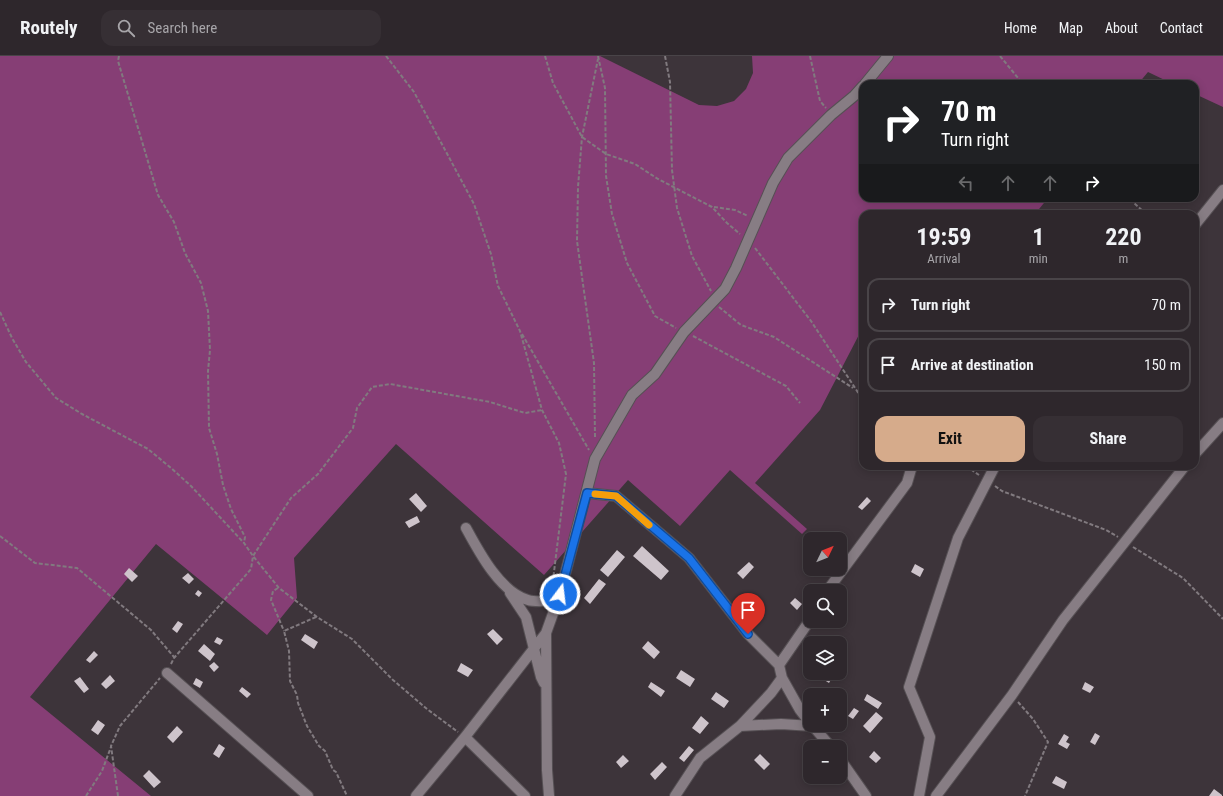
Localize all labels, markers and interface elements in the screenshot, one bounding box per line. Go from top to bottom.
search box [101,10,381,46]
text: Routely [20,16,77,39]
icon: search [115,17,137,39]
text: Search here [147,19,217,37]
text: Home [1004,20,1037,36]
text: Map [1059,20,1083,36]
text: About [1105,20,1138,36]
text: Contact [1160,20,1203,36]
text: 70 m [941,95,997,128]
icon: right [875,96,927,148]
text: Turn right [941,129,1009,150]
icon: left [955,172,977,194]
icon: ahead [997,172,1019,194]
icon: ahead [1039,172,1061,194]
icon: right [1081,172,1103,194]
text: 19:59 [916,223,971,251]
text: 1 [1032,223,1044,251]
text: 220 [1105,223,1142,251]
text: Arrival [927,251,960,266]
text: min [1029,251,1048,266]
text: m [1119,251,1128,266]
icon: right [877,294,899,316]
text: Turn right [911,296,970,314]
text: 70 m [1151,296,1181,314]
icon: arrive [877,354,899,376]
text: Arrive at destination [911,356,1034,374]
text: 150 m [1144,356,1181,374]
button: Exit [875,416,1025,462]
button: Share [1033,416,1183,462]
north arrow [803,532,847,576]
map controls [803,532,847,784]
position arrow [539,573,581,615]
button: search [803,584,847,628]
pin [731,593,765,634]
icon: arrive [737,599,759,621]
button: layers [803,636,847,680]
button: + [803,688,847,732]
button: − [803,740,847,784]

